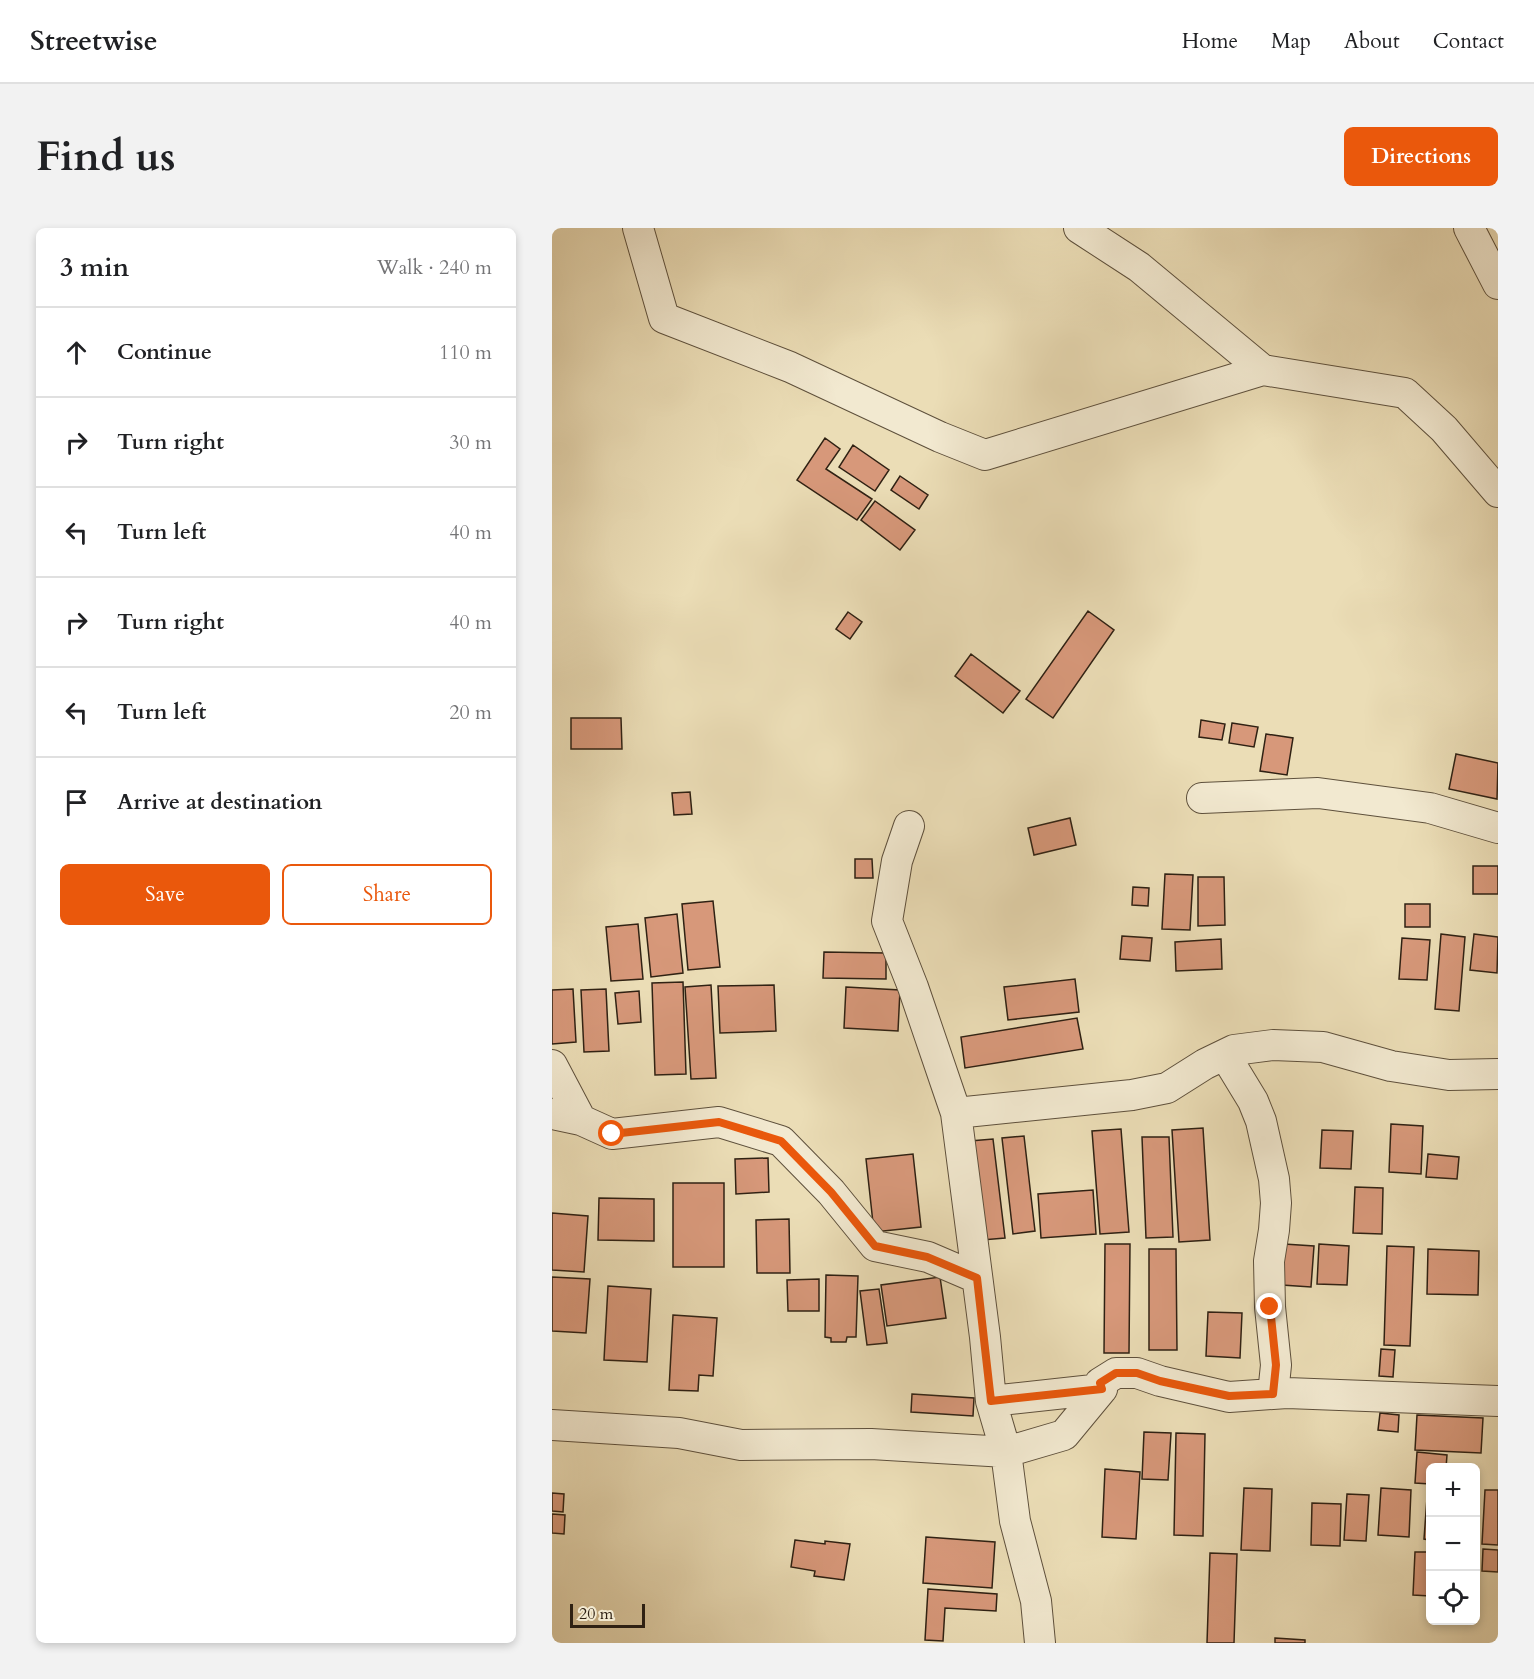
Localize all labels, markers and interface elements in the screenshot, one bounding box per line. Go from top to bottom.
text: Streetwise [30,22,158,60]
text: Home [1182,27,1238,56]
text: Map [1271,27,1311,56]
text: About [1344,27,1400,56]
text: Contact [1433,27,1504,56]
button: Directions [1344,127,1498,186]
text: Find us [36,128,176,185]
text: 3 min [60,250,129,285]
text: Walk · 240 m [377,254,492,281]
icon: ahead [60,336,93,369]
text: Continue [117,337,212,367]
text: 110 m [439,339,492,366]
icon: right [60,426,93,459]
text: Turn right [117,427,224,457]
text: 30 m [449,429,492,456]
icon: left [60,516,93,549]
text: Turn left [117,517,206,547]
text: 40 m [449,519,492,546]
icon: right [60,606,93,639]
text: Turn right [117,607,224,637]
text: 40 m [449,609,492,636]
icon: left [60,696,93,729]
text: Turn left [117,697,206,727]
text: 20 m [449,699,492,726]
icon: arrive [60,786,93,819]
text: Arrive at destination [117,787,322,817]
button: Save [60,864,270,925]
button: Share [282,864,492,925]
route start [598,1120,624,1146]
route end [1256,1293,1282,1319]
map controls [1426,1463,1480,1625]
button: + [1426,1463,1480,1517]
button: − [1426,1517,1480,1571]
button: locate [1426,1571,1480,1625]
scale bar [570,1601,645,1628]
text: 20 m [579,1603,613,1625]

